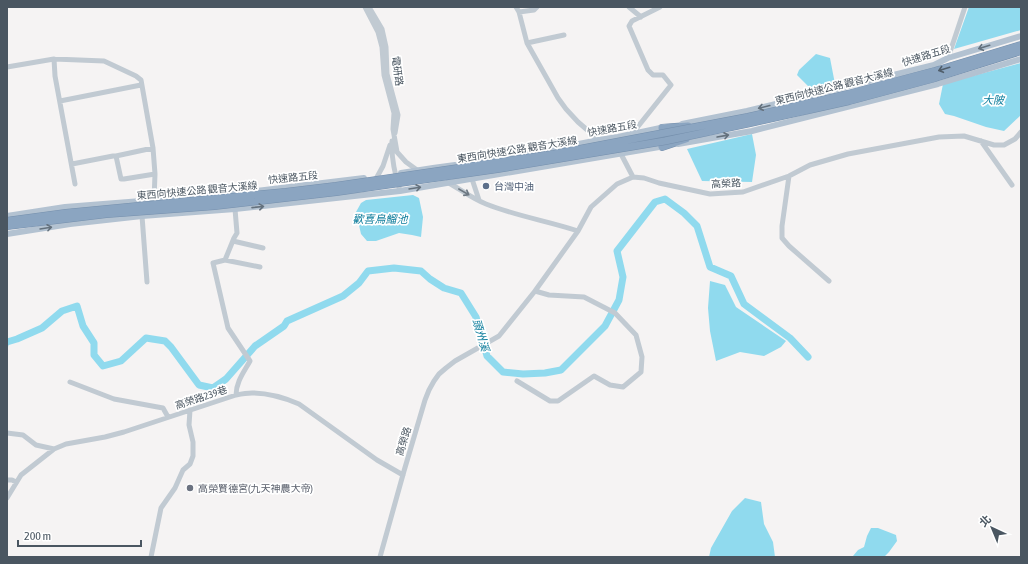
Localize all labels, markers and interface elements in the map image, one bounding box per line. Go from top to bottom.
street label: 快速路五段 [901,43,952,68]
one-way arrow [977,44,990,51]
street label: 電研路 [390,55,405,87]
street label: 東西向快速公路 觀音大溪線 [774,66,894,107]
one-way arrow [937,66,950,73]
water label: 大陂 [982,94,1006,106]
one-way arrow [758,104,771,111]
street label: 快速路五段 [587,119,638,138]
one-way arrow [716,132,729,140]
street label: 東西向快速公路 觀音大溪線 [456,135,578,164]
street label: 快速路五段 [268,169,318,186]
street label: 高榮路 [711,177,741,190]
street label: 東西向快速公路 觀音大溪線 [136,180,258,201]
marker: 台灣中油 [481,181,491,191]
place label: 台灣中油 [494,181,534,192]
one-way arrow [408,184,421,192]
one-way arrow [458,188,470,196]
one-way arrow [251,203,264,211]
water label: 歡喜烏鰡池 [353,213,408,225]
one-way arrow [39,224,52,232]
water label: 頭州溪 [471,317,492,354]
street label: 高榮路239巷 [174,384,229,411]
street label: 高榮路 [394,425,413,457]
marker: 高榮賢德宮(九天神農大帝) [185,483,195,493]
place label: 高榮賢德宮(九天神農大帝) [198,483,313,494]
north arrow [972,508,1012,548]
text: 北 [977,513,993,529]
scale bar [18,522,141,548]
text: 200 m [24,529,51,543]

